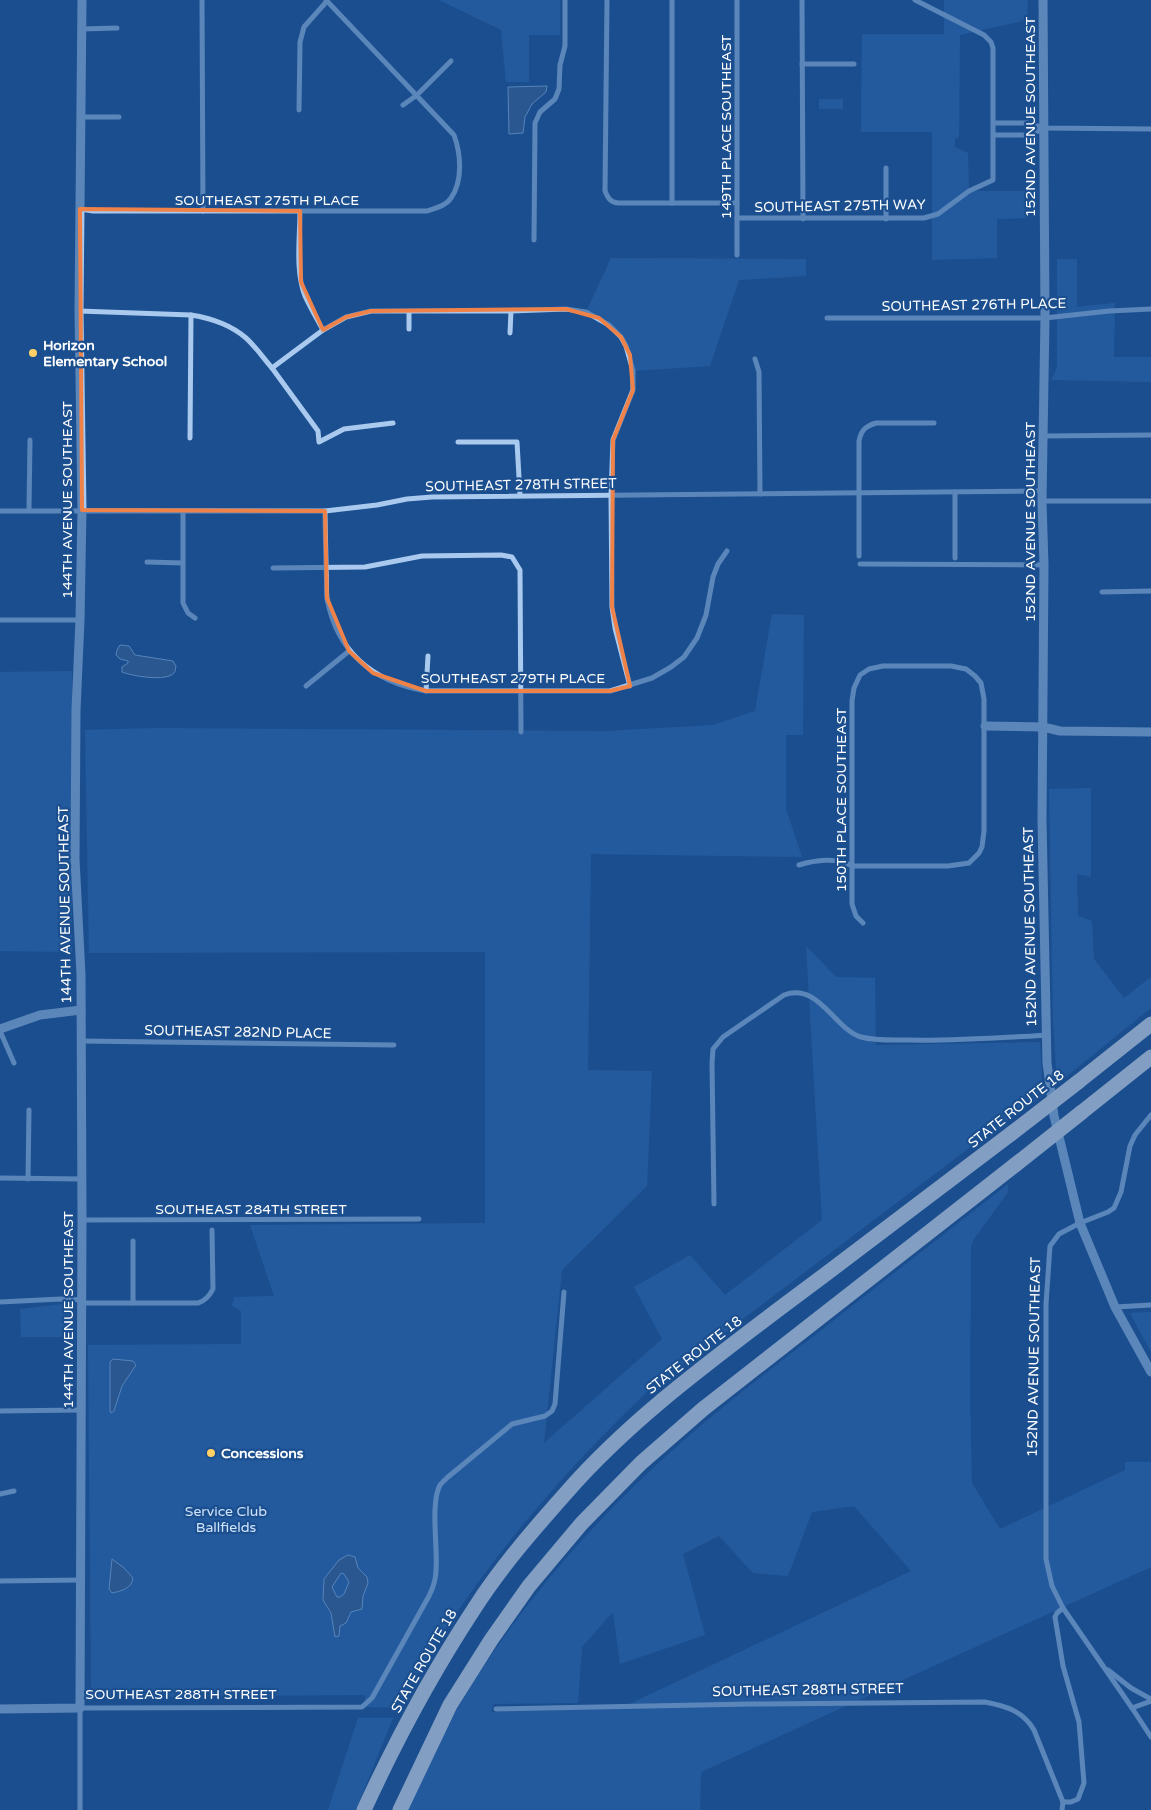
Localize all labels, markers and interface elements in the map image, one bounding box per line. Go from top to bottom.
street label: 152ND AVENUE SOUTHEAST [1022,16,1039,217]
street label: 149TH PLACE SOUTHEAST [718,34,735,219]
street label: SOUTHEAST 275TH PLACE [175,192,359,209]
street label: SOUTHEAST 275TH WAY [754,196,926,216]
street label: SOUTHEAST 276TH PLACE [882,295,1066,315]
place label: Horizon Elementary School [43,337,167,370]
marker: Horizon Elementary School [27,347,39,359]
street label: 144TH AVENUE SOUTHEAST [59,401,76,599]
street label: 152ND AVENUE SOUTHEAST [1022,421,1039,622]
street label: SOUTHEAST 278TH STREET [425,475,617,495]
street label: SOUTHEAST 279TH PLACE [421,670,605,687]
street label: 150TH PLACE SOUTHEAST [833,707,850,892]
street label: 144TH AVENUE SOUTHEAST [55,806,75,1004]
street label: 152ND AVENUE SOUTHEAST [1020,826,1040,1027]
street label: SOUTHEAST 282ND PLACE [144,1022,332,1042]
street label: STATE ROUTE 18 [965,1066,1068,1152]
street label: SOUTHEAST 284TH STREET [155,1201,347,1218]
street label: 144TH AVENUE SOUTHEAST [60,1211,77,1409]
street label: 152ND AVENUE SOUTHEAST [1024,1256,1044,1457]
street label: STATE ROUTE 18 [643,1312,746,1398]
place label: Concessions [221,1445,304,1462]
marker: Concessions [205,1447,217,1459]
park label: Service Club Ballfields [185,1503,267,1536]
street label: STATE ROUTE 18 [387,1606,461,1716]
street label: SOUTHEAST 288TH STREET [712,1680,904,1700]
street label: SOUTHEAST 288TH STREET [85,1686,277,1703]

